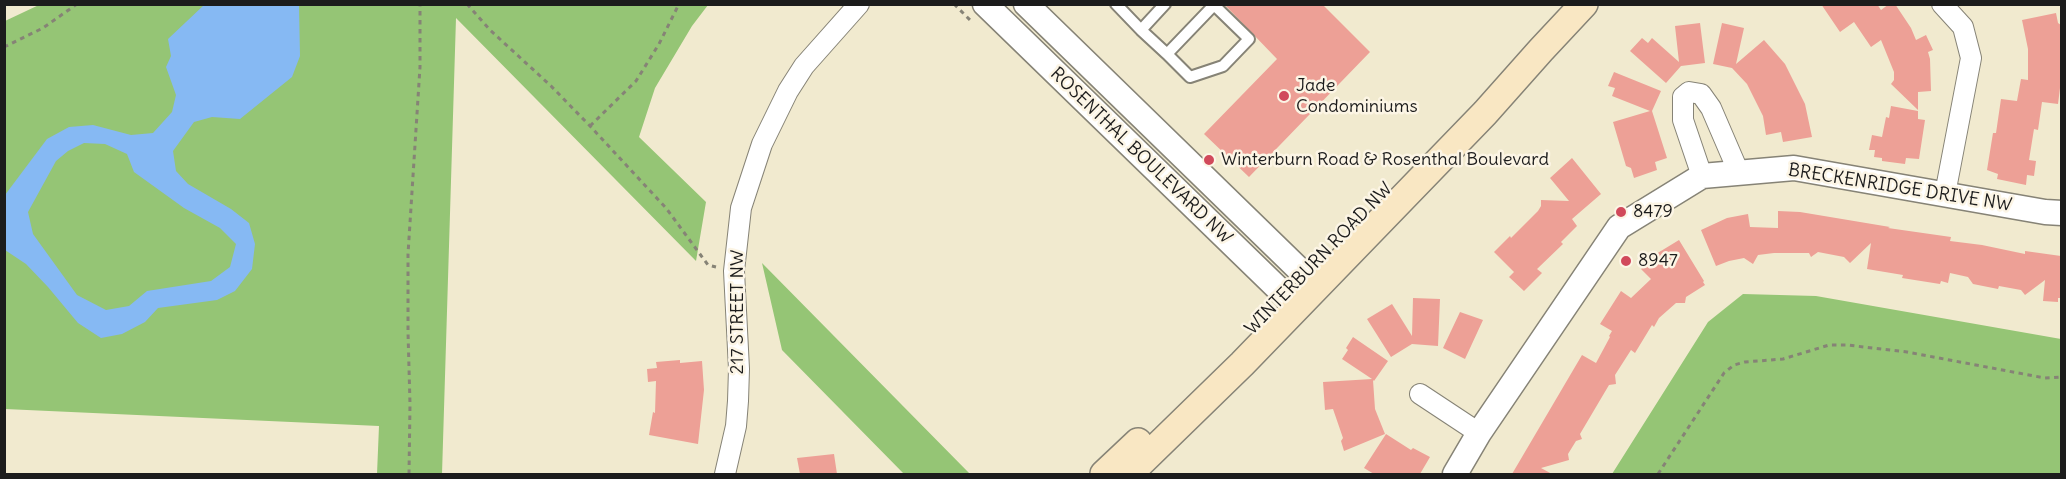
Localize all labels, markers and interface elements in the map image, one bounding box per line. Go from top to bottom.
street label: ROSENTHAL BOULEVARD NW [1046,63,1236,249]
place label: Jade Condominiums [1296,75,1418,118]
marker: Jade Condominiums [1277,89,1291,103]
place label: Winterburn Road & Rosenthal Boulevard [1221,149,1549,171]
marker: Winterburn Road & Rosenthal Boulevard [1202,153,1216,167]
street label: BRECKENRIDGE DRIVE NW [1787,160,2013,216]
street label: WINTERBURN ROAD NW [1241,178,1397,340]
place label: 8479 [1633,201,1673,223]
marker: 8479 [1614,205,1628,219]
street label: 217 STREET NW [727,250,749,374]
place label: 8947 [1638,250,1678,272]
marker: 8947 [1619,254,1633,268]

